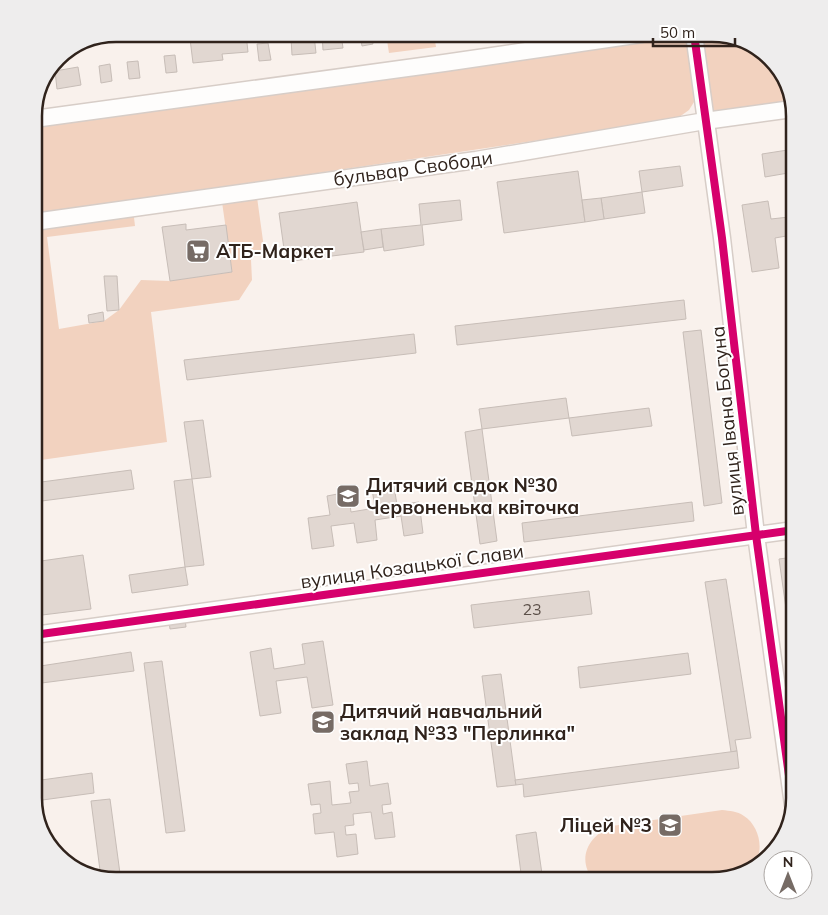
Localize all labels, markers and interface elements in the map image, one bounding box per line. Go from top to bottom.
scale bar [653,15,736,47]
text: 50 m [660,23,695,42]
street label: бульвар Свободи [332,145,494,191]
supermarket icon: АТБ-Маркет [185,238,211,264]
place label: АТБ-Маркет [216,239,334,263]
street label: вулиця Івана Богуна [705,325,749,517]
place label: Дитячий свдок №30 Червоненька квіточка [366,473,579,519]
school or university icon: Дитячий свдок №30 Червоненька квіточка [335,483,361,509]
street label: вулиця Козацької Слави [299,538,525,594]
house number: 23 [522,599,542,619]
place label: Дитячий навчальний заклад №33 "Перлинка" [340,699,575,745]
school or university icon: Дитячий навчальний заклад №33 "Перлинка" [310,709,336,735]
school or university icon: Ліцей №3 [657,812,683,838]
place label: Ліцей №3 [560,813,652,837]
north arrow [763,850,813,900]
text: N [783,853,793,871]

